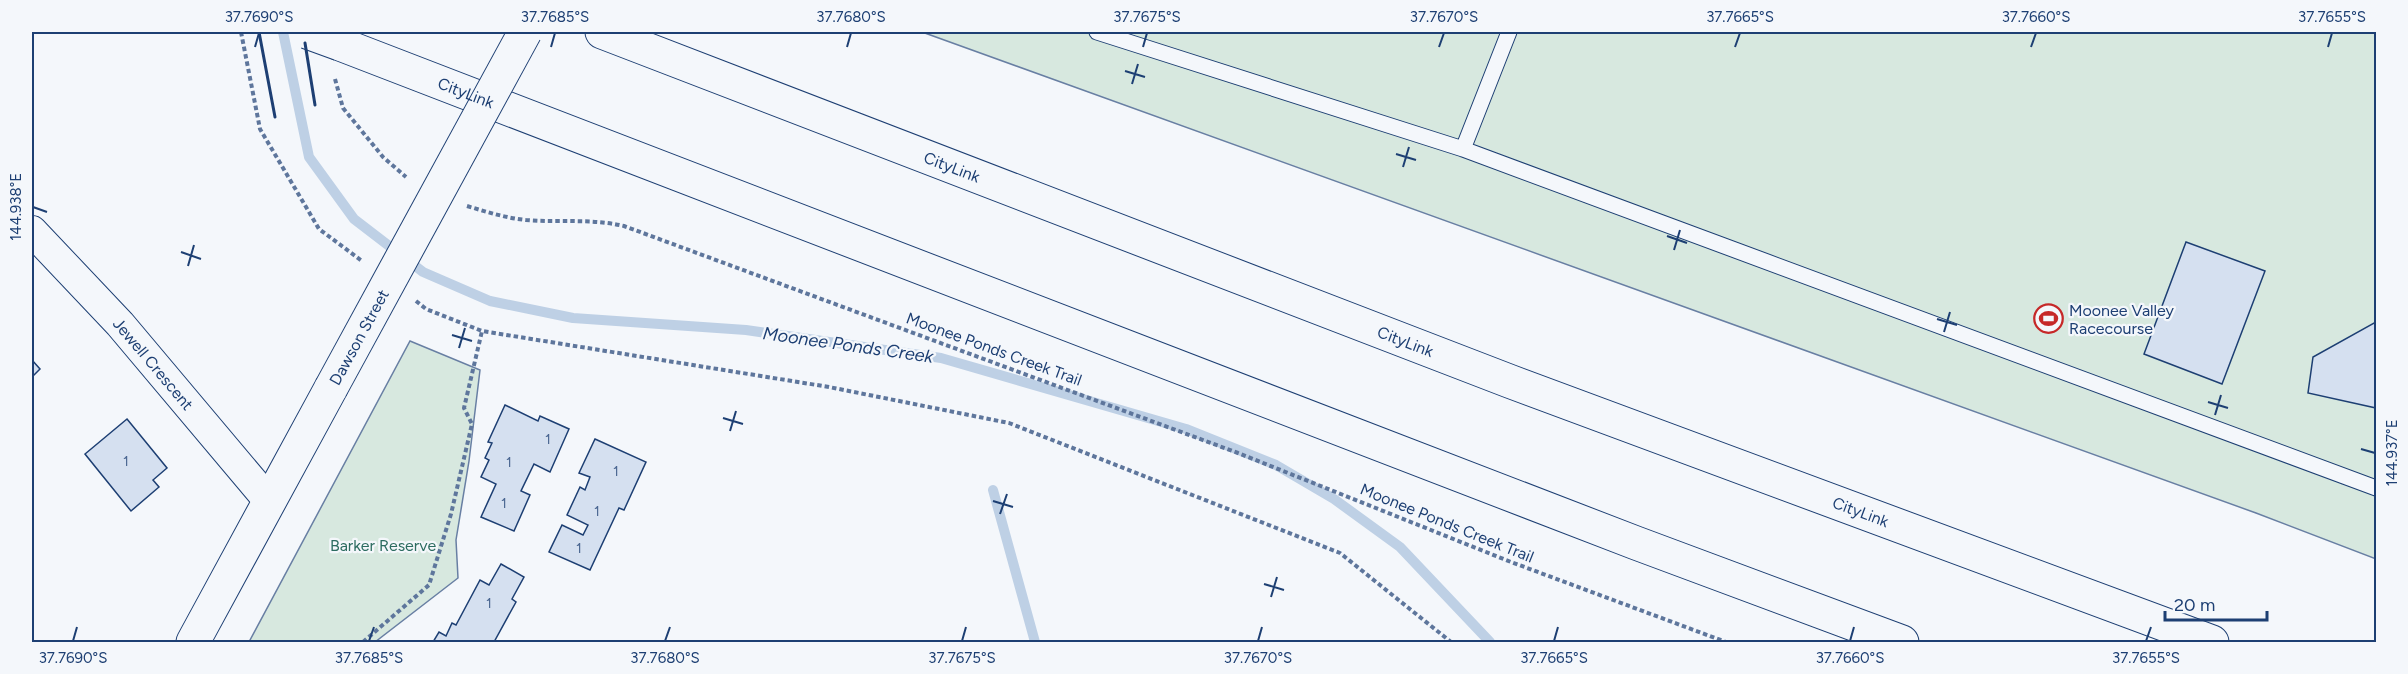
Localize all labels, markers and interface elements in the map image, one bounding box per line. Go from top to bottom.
text: 37.7690°S [225,8,293,26]
text: 37.7685°S [521,8,589,26]
text: 37.7680°S [816,8,886,26]
text: 37.7675°S [1113,8,1181,26]
text: 37.7670°S [1410,8,1478,26]
text: 37.7665°S [1706,8,1774,26]
text: 37.7660°S [2002,8,2070,26]
text: 37.7655°S [2298,8,2366,26]
street label: CityLink [435,73,497,112]
street label: CityLink [921,147,983,186]
text: 144.938°E [7,173,25,241]
street label: Dawson Street [325,286,392,388]
place label: Moonee Valley Racecourse [2069,301,2175,338]
sports icon: Moonee Valley Racecourse [2032,303,2064,335]
street label: Moonee Ponds Creek Trail [904,308,1084,390]
street label: Jewell Crescent [109,314,198,414]
water label: Moonee Ponds Creek [761,322,936,368]
street label: CityLink [1375,322,1436,361]
text: 144.937°E [2383,419,2401,487]
house number: 1 [545,431,551,448]
house number: 1 [123,453,129,470]
house number: 1 [506,454,512,471]
house number: 1 [613,463,619,480]
street label: Moonee Ponds Creek Trail [1357,479,1537,567]
street label: CityLink [1830,492,1892,531]
house number: 1 [501,495,507,512]
house number: 1 [594,503,600,520]
park label: Barker Reserve [330,536,436,555]
house number: 1 [576,540,582,557]
scale bar [2165,584,2267,622]
text: 20 m [2174,594,2215,616]
house number: 1 [486,595,492,612]
text: 37.7690°S [39,649,107,667]
text: 37.7685°S [335,649,403,667]
text: 37.7680°S [630,649,700,667]
text: 37.7675°S [928,649,996,667]
text: 37.7670°S [1224,649,1292,667]
text: 37.7665°S [1520,649,1588,667]
text: 37.7660°S [1816,649,1884,667]
text: 37.7655°S [2112,649,2180,667]

